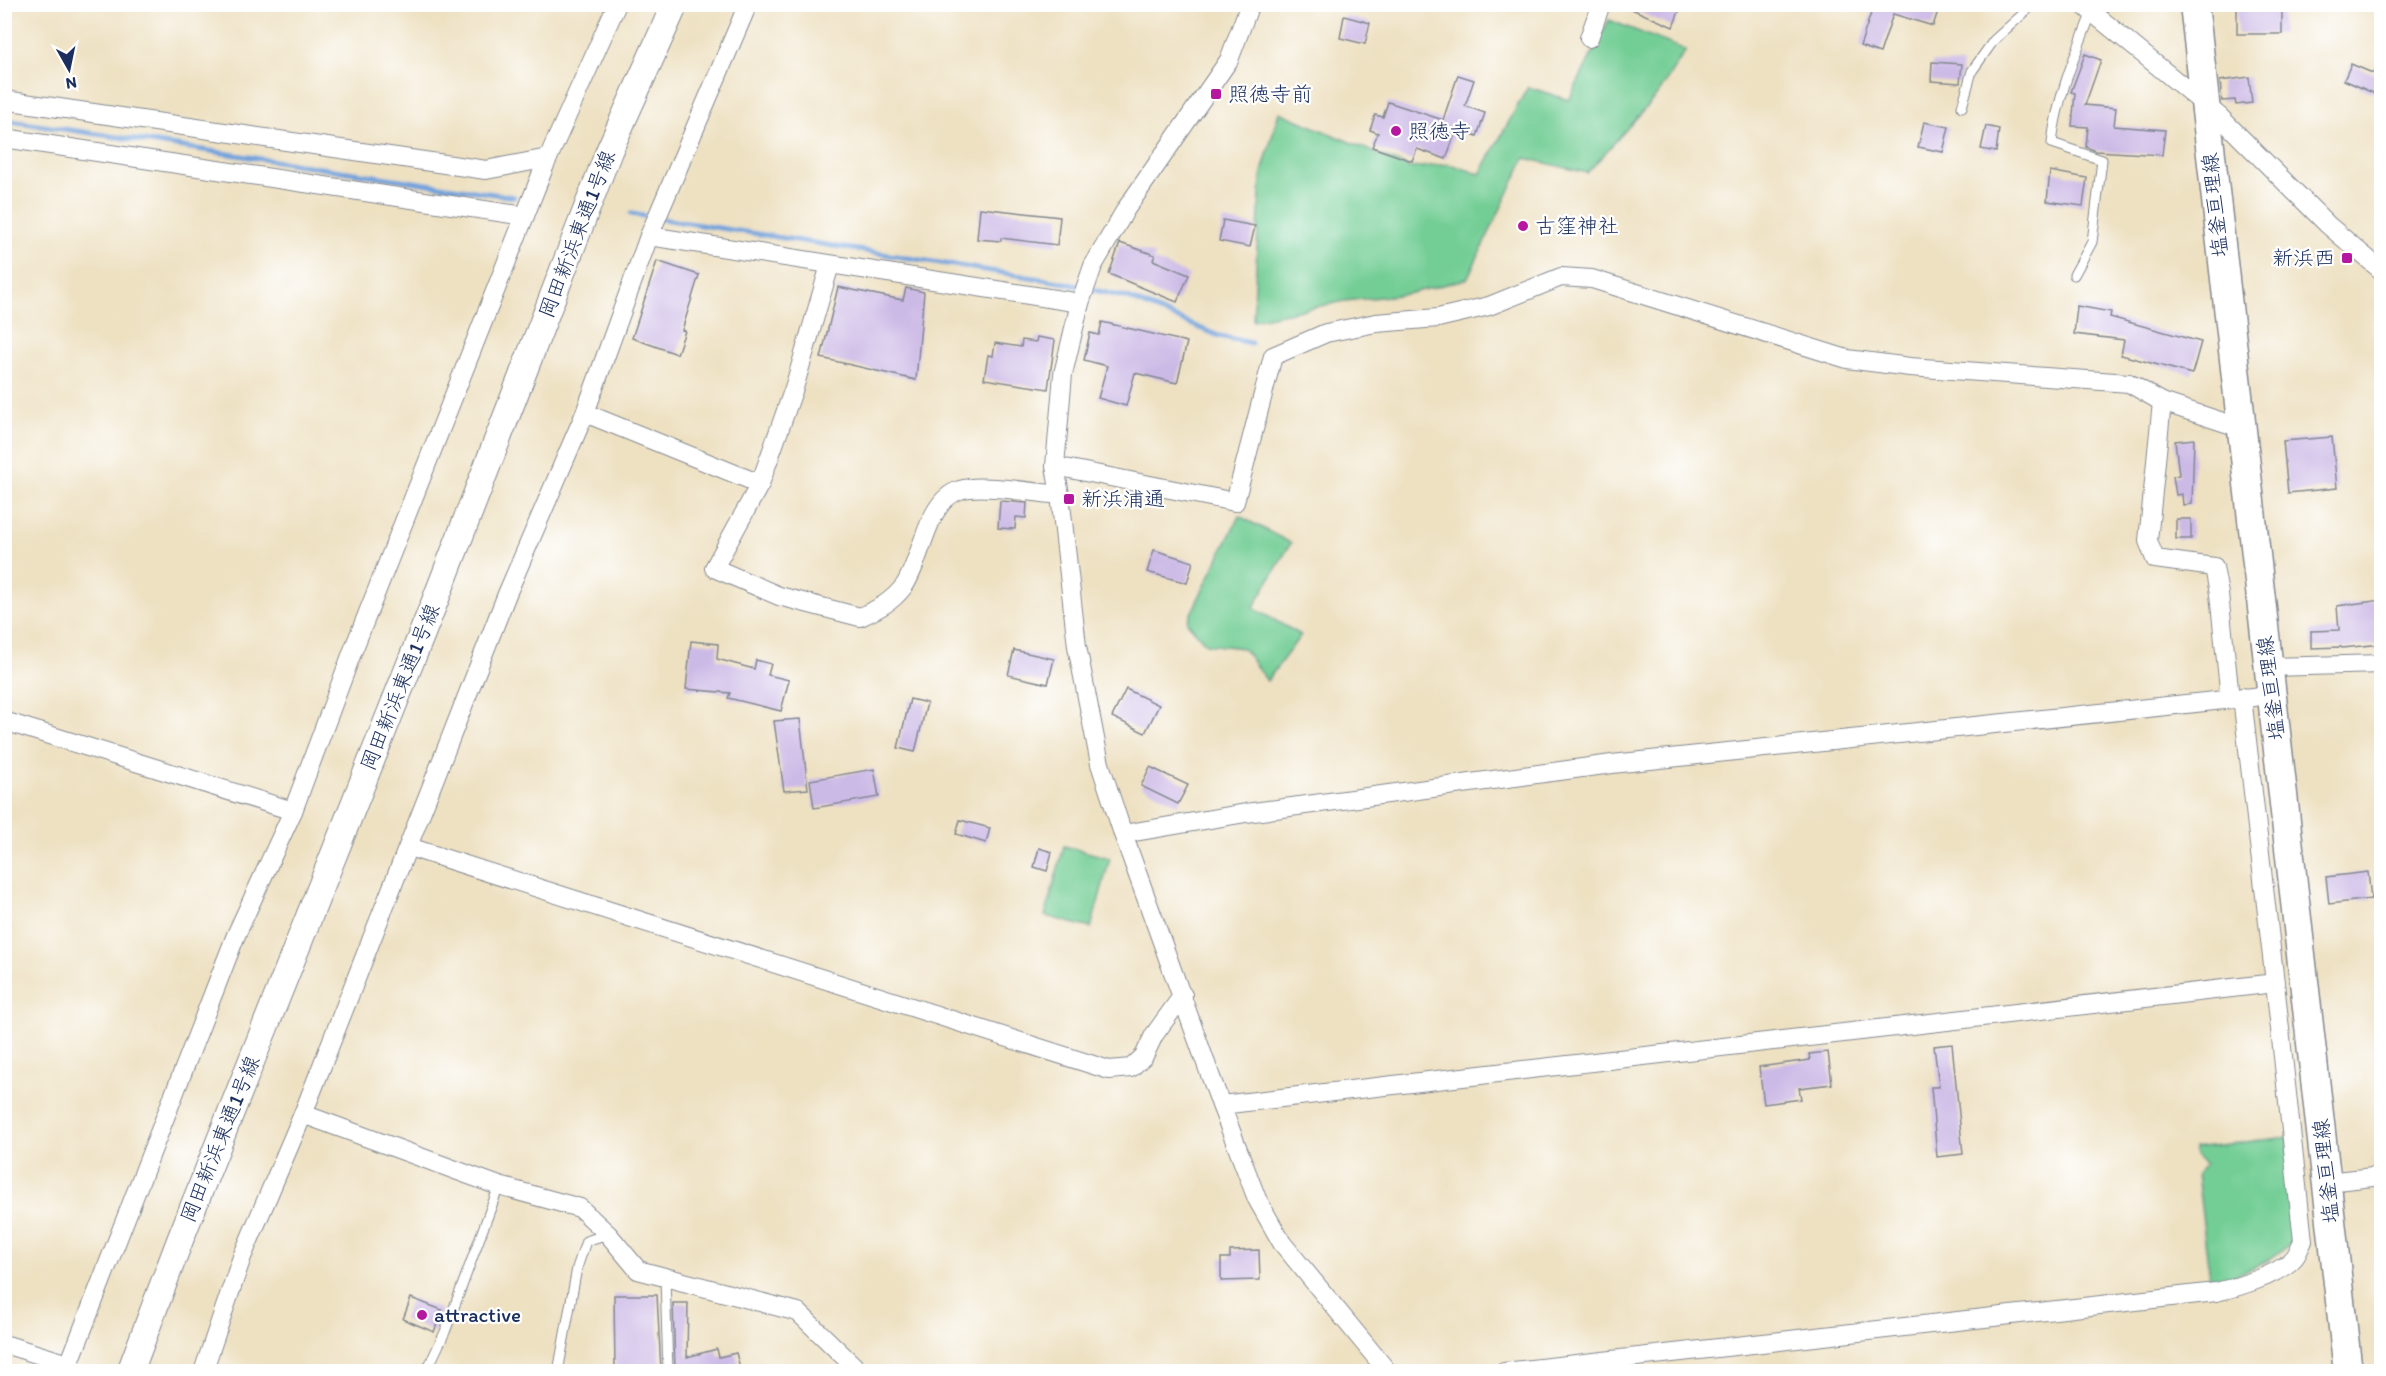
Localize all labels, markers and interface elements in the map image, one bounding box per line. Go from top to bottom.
north arrow [39,39,99,99]
text: N [64,73,78,94]
place label: 照徳寺前 [1228,81,1312,106]
marker: 照徳寺前 [1209,87,1223,101]
place label: 照徳寺 [1408,118,1471,143]
marker: 照徳寺 [1389,124,1403,138]
street label: 岡田新浜東通1号線 [533,146,620,321]
street label: 塩釜亘理線 [2197,152,2232,259]
place label: 古窪神社 [1535,213,1619,238]
marker: 古窪神社 [1516,219,1530,233]
place label: 新浜西 [2272,245,2335,270]
marker: 新浜西 [2340,251,2354,265]
place label: 新浜浦通 [1081,486,1165,511]
marker: 新浜浦通 [1062,492,1076,506]
street label: 岡田新浜東通1号線 [355,600,444,774]
street label: 塩釜亘理線 [2252,634,2289,742]
street label: 岡田新浜東通1号線 [175,1052,264,1226]
street label: 塩釜亘理線 [2308,1118,2343,1225]
place label: attractive [434,1302,521,1327]
marker: attractive [415,1308,429,1322]

